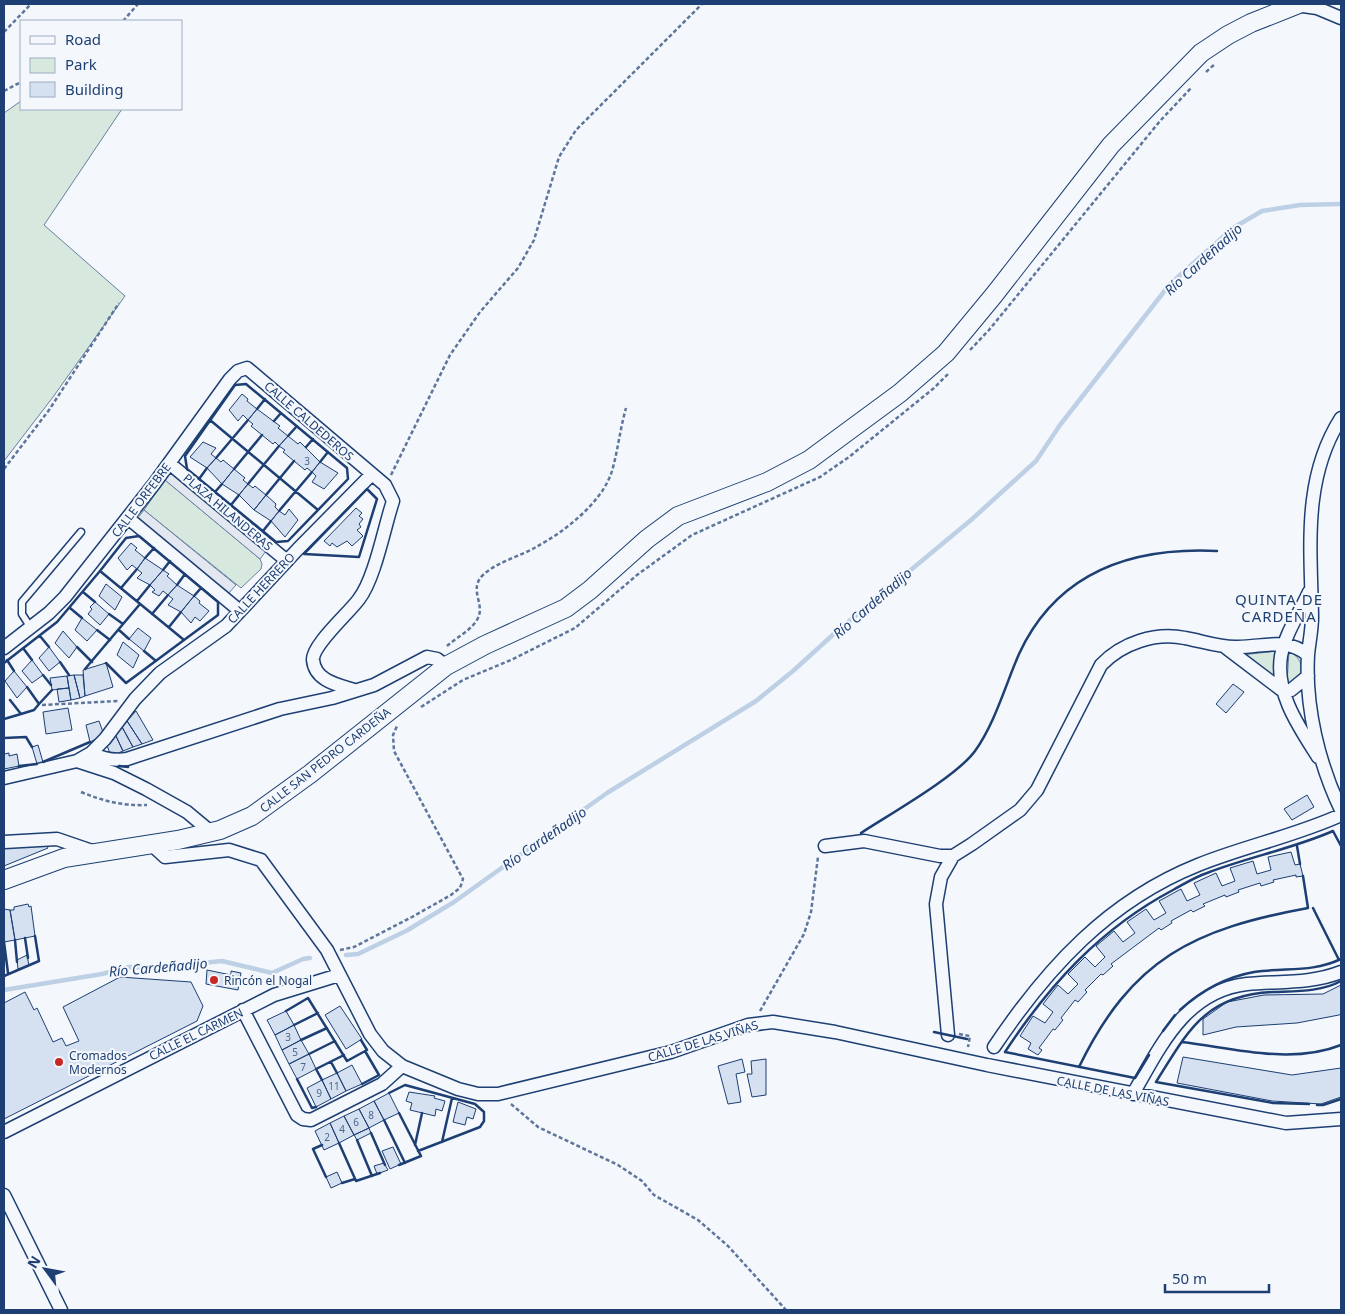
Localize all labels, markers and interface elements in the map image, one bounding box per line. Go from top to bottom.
legend [20,20,182,110]
text: Road [65,29,101,49]
text: Park [65,54,97,74]
text: Building [65,79,123,99]
water label: Río Cardeñadijo [1160,219,1246,299]
street label: CALLE CALDEDEROS [261,377,358,465]
house number: 3 [304,454,310,468]
street label: CALLE ORFEBRE [107,459,175,541]
street label: PLAZA HILANDERAS [180,469,277,555]
street label: CALLE HERRERO [224,549,298,627]
water label: Río Cardeñadijo [828,563,916,643]
district label: QUINTA DE CARDEÑA [1235,589,1323,626]
street label: CALLE SAN PEDRO CARDEÑA [256,703,394,816]
water label: Río Cardeñadijo [498,802,590,874]
water label: Río Cardeñadijo [108,953,208,981]
place label: Rincón el Nogal [224,972,312,989]
marker: Rincón el Nogal [208,974,220,986]
street label: CALLE EL CARMEN [146,1004,246,1064]
street label: CALLE DE LAS VIÑAS [646,1016,761,1066]
house number: 3 [285,1030,291,1044]
house number: 5 [292,1045,298,1059]
place label: Cromados Modernos [69,1047,127,1078]
marker: Cromados Modernos [53,1056,65,1068]
house number: 7 [300,1060,306,1074]
street label: CALLE DE LAS VIÑAS [1055,1072,1171,1110]
house number: 11 [328,1079,340,1093]
house number: 9 [316,1086,322,1100]
house number: 8 [368,1108,374,1122]
house number: 6 [353,1115,359,1129]
house number: 4 [339,1122,345,1136]
house number: 2 [324,1130,330,1144]
north arrow [20,1244,70,1294]
text: N [22,1252,45,1272]
scale bar [1165,1262,1269,1294]
text: 50 m [1172,1268,1207,1288]

